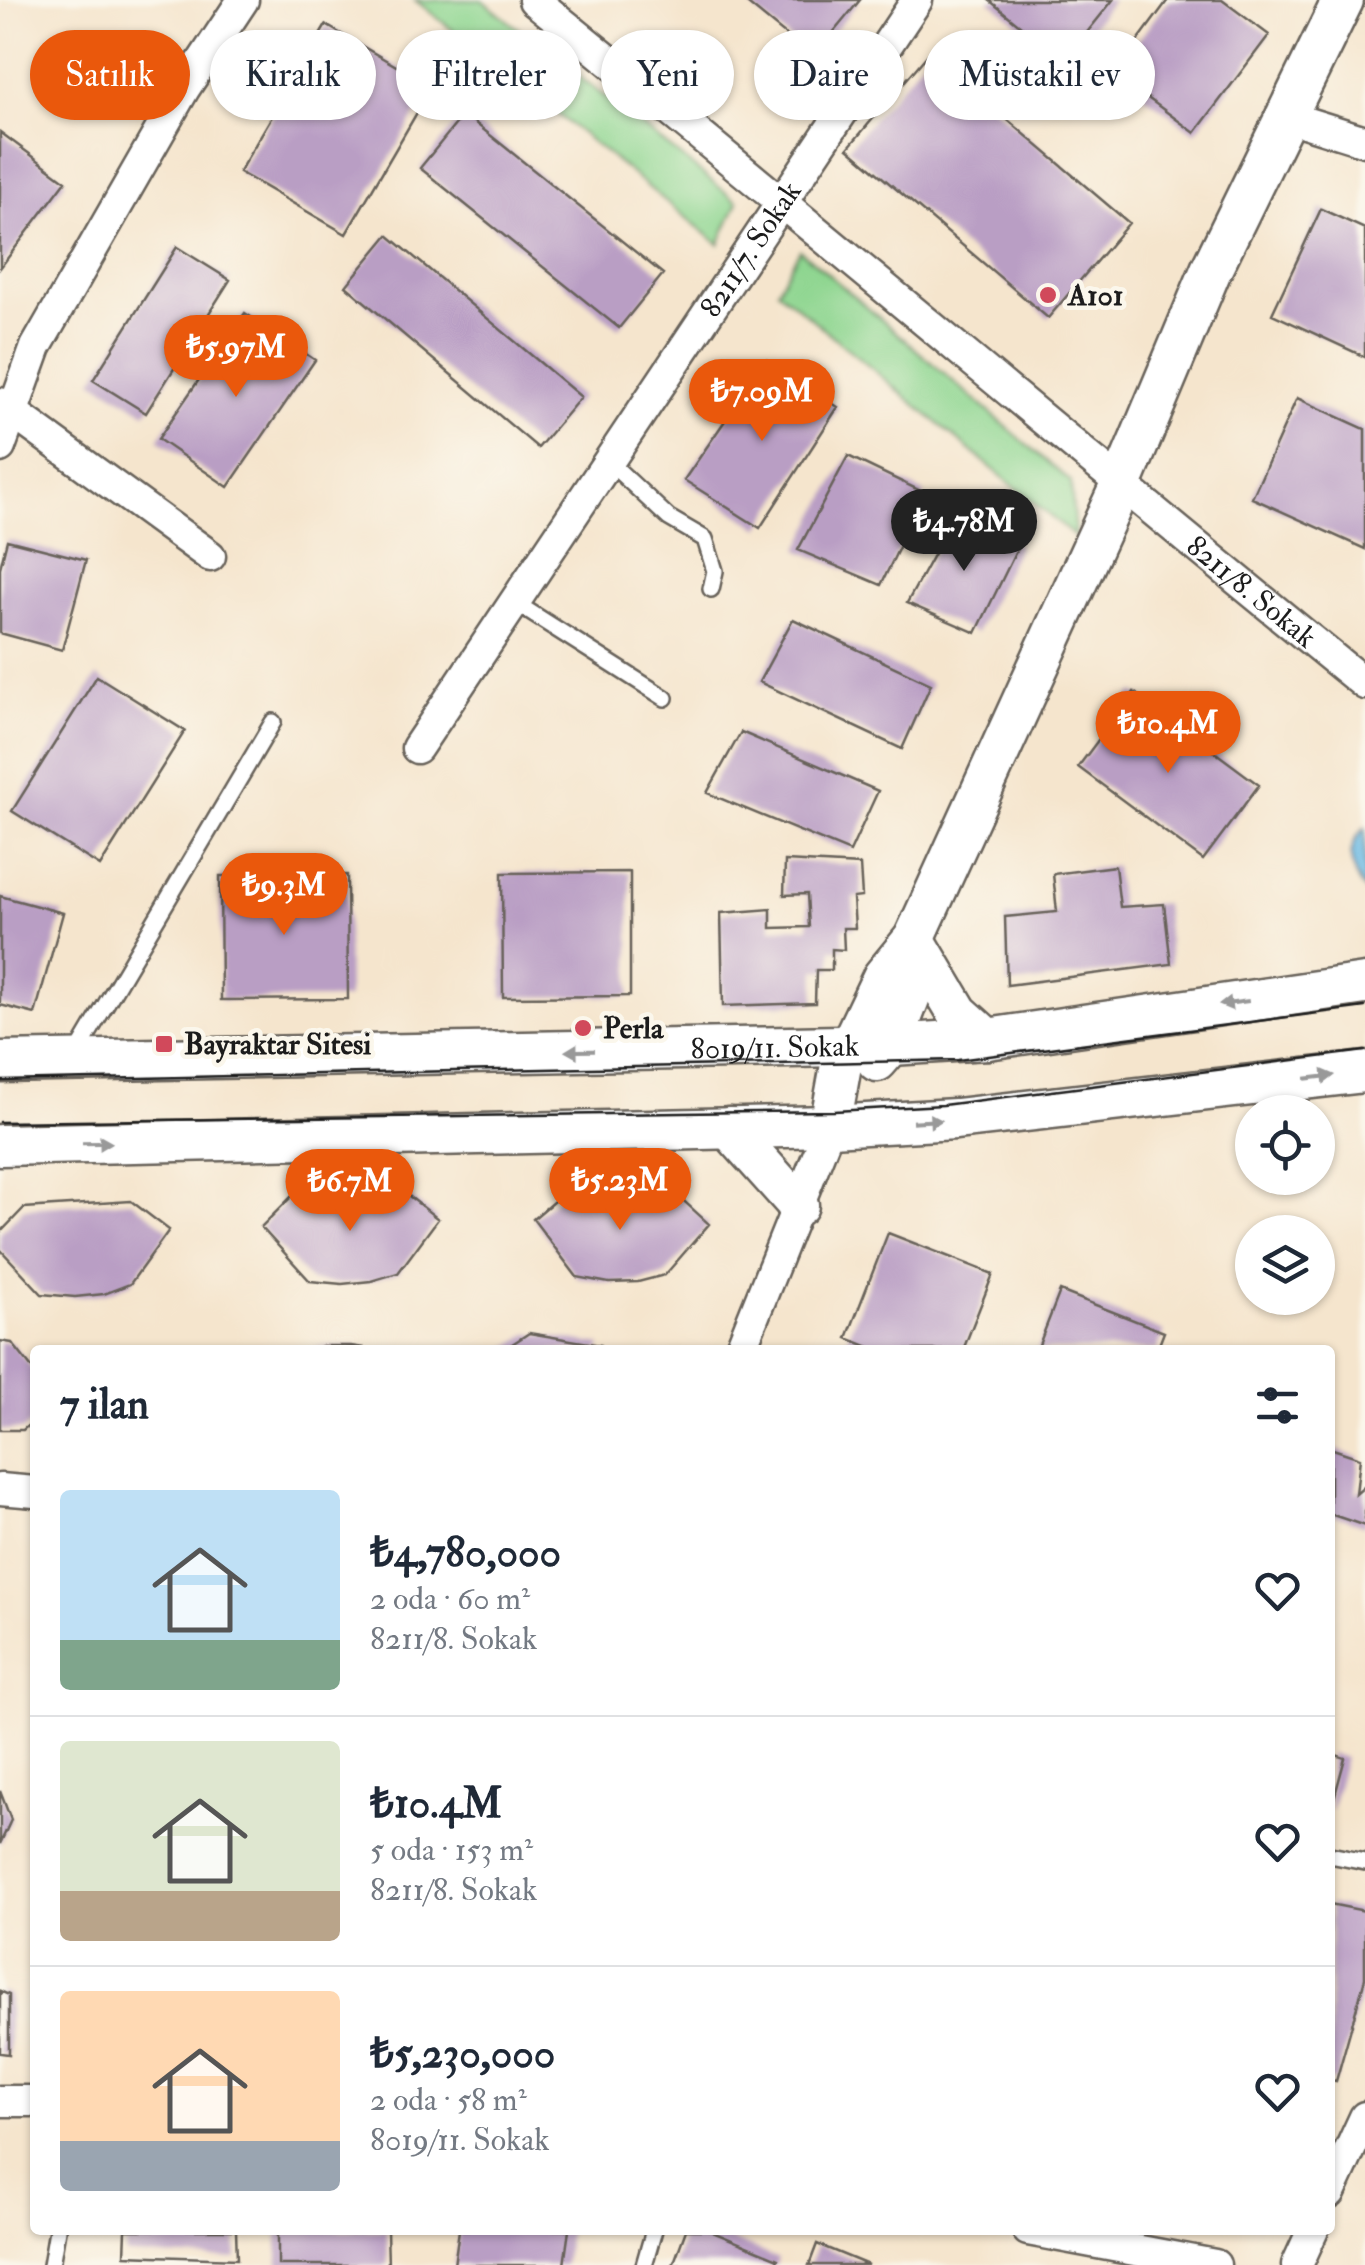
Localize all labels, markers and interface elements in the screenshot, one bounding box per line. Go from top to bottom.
chip: Satılık [30,30,190,120]
chip: Kiralık [210,30,376,120]
chip: Filtreler [396,30,581,120]
chip: Yeni [601,30,734,120]
chip: Daire [754,30,904,120]
chip: Müstakil ev [924,30,1155,120]
street label: 8211/7. Sokak [692,174,809,324]
place label: A101 [1066,277,1124,314]
marker: A101 [1037,284,1059,306]
pin: ₺5.97M [155,315,317,400]
text: ₺5.97M [186,327,286,367]
pin: ₺7.09M [681,359,843,444]
text: ₺7.09M [711,371,813,411]
pin: ₺4.78M [883,489,1045,574]
text: ₺4.78M [913,501,1015,541]
street label: 8211/8. Sokak [1179,527,1324,656]
pin: ₺10.4M [1087,691,1249,776]
text: ₺10.4M [1118,703,1218,743]
pin: ₺9.3M [214,853,354,938]
text: ₺9.3M [242,865,326,905]
one-way arrow [1218,995,1249,1011]
place label: Perla [603,1010,665,1047]
marker: Perla [572,1017,594,1039]
place label: Bayraktar Sitesi [184,1026,371,1063]
street label: 8019/11. Sokak [690,1027,859,1067]
marker: Bayraktar Sitesi [153,1033,175,1055]
one-way arrow [563,1043,595,1059]
one-way arrow [1305,1069,1336,1085]
map controls [1235,1095,1335,1315]
button: locate [1235,1095,1335,1195]
one-way arrow [912,1113,944,1129]
one-way arrow [82,1135,114,1151]
pin: ₺5.23M [539,1148,701,1233]
pin: ₺6.7M [280,1149,420,1234]
text: ₺5.23M [571,1160,669,1200]
text: ₺6.7M [307,1161,393,1201]
button: layers [1235,1215,1335,1315]
icon: filters [1250,1378,1305,1433]
text: 7 ilan [60,1379,149,1431]
text: ₺4,780,000 [370,1527,561,1579]
icon: home [140,1530,260,1650]
icon: heart [1250,1563,1305,1618]
text: 2 oda · 60 m² [370,1579,530,1619]
text: 8211/8. Sokak [370,1619,537,1659]
text: ₺10.4M [370,1778,502,1830]
icon: home [140,1781,260,1901]
icon: heart [1250,1814,1305,1869]
text: 5 oda · 153 m² [370,1830,533,1870]
text: 8211/8. Sokak [370,1870,537,1910]
text: ₺5,230,000 [370,2028,555,2080]
icon: home [140,2031,260,2151]
icon: heart [1250,2064,1305,2119]
text: 2 oda · 58 m² [370,2080,527,2120]
text: 8019/11. Sokak [370,2120,550,2160]

